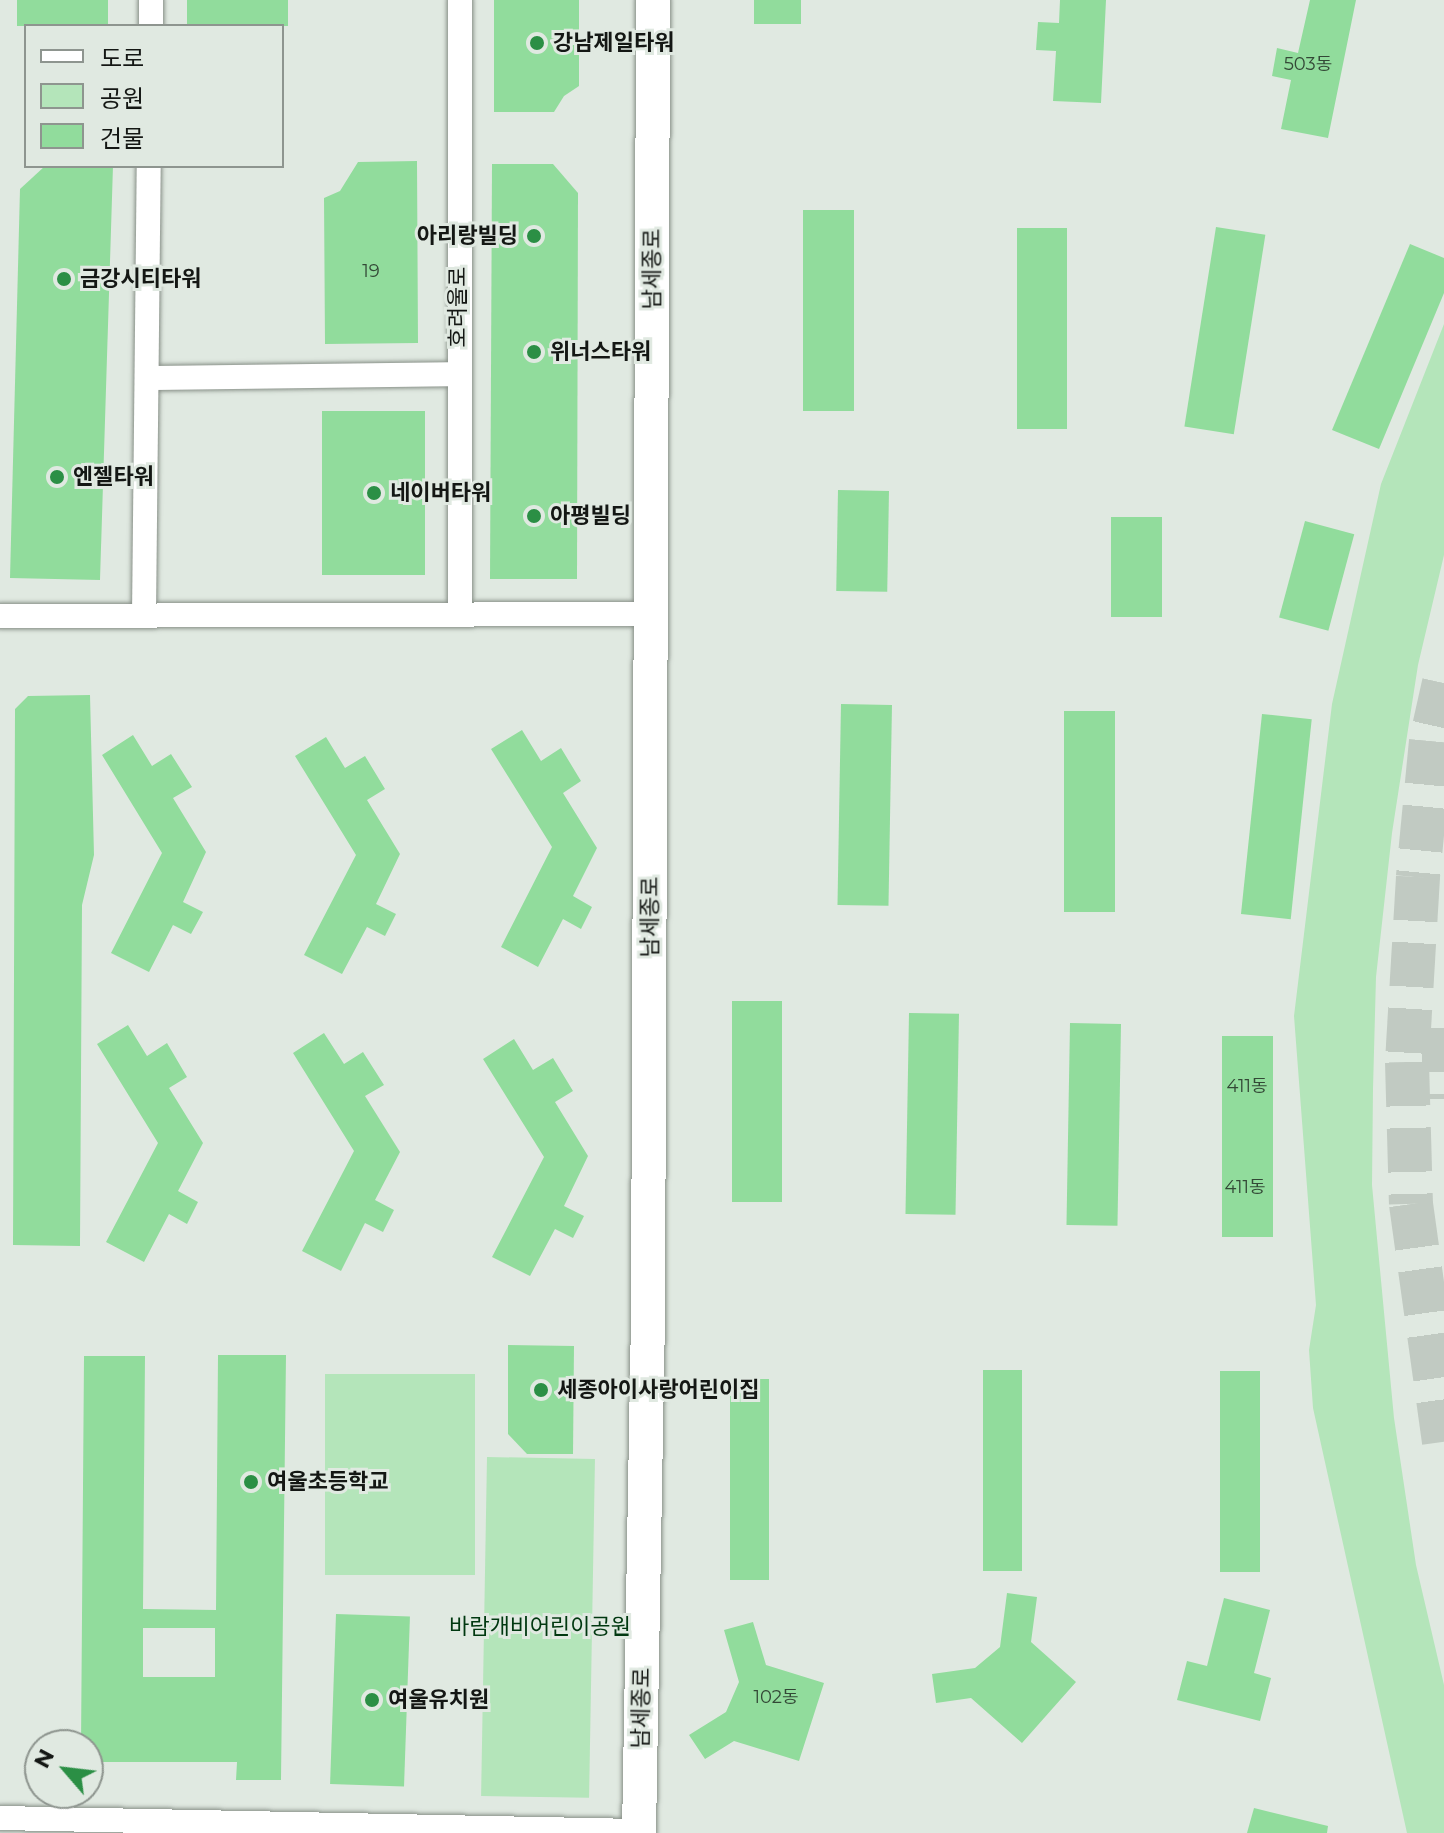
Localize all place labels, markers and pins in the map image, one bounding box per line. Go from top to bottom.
place label: 강남제일타워 [553,30,674,56]
marker: 강남제일타워 [528,34,546,52]
place label: 아리랑빌딩 [417,223,518,249]
marker: 아리랑빌딩 [525,227,543,245]
place label: 금강시티타워 [80,266,201,292]
marker: 금강시티타워 [55,270,73,288]
place label: 위너스타워 [550,339,651,365]
marker: 위너스타워 [525,343,543,361]
place label: 엔젤타워 [73,464,154,490]
marker: 엔젤타워 [48,468,66,486]
place label: 네이버타워 [390,480,491,506]
marker: 네이버타워 [365,484,383,502]
place label: 아평빌딩 [550,503,631,529]
marker: 아평빌딩 [525,507,543,525]
place label: 세종아이사랑어린이집 [557,1377,759,1403]
marker: 세종아이사랑어린이집 [532,1381,550,1399]
place label: 여울초등학교 [267,1469,388,1495]
marker: 여울초등학교 [242,1473,260,1491]
place label: 여울유치원 [388,1687,489,1713]
marker: 여울유치원 [363,1691,381,1709]

